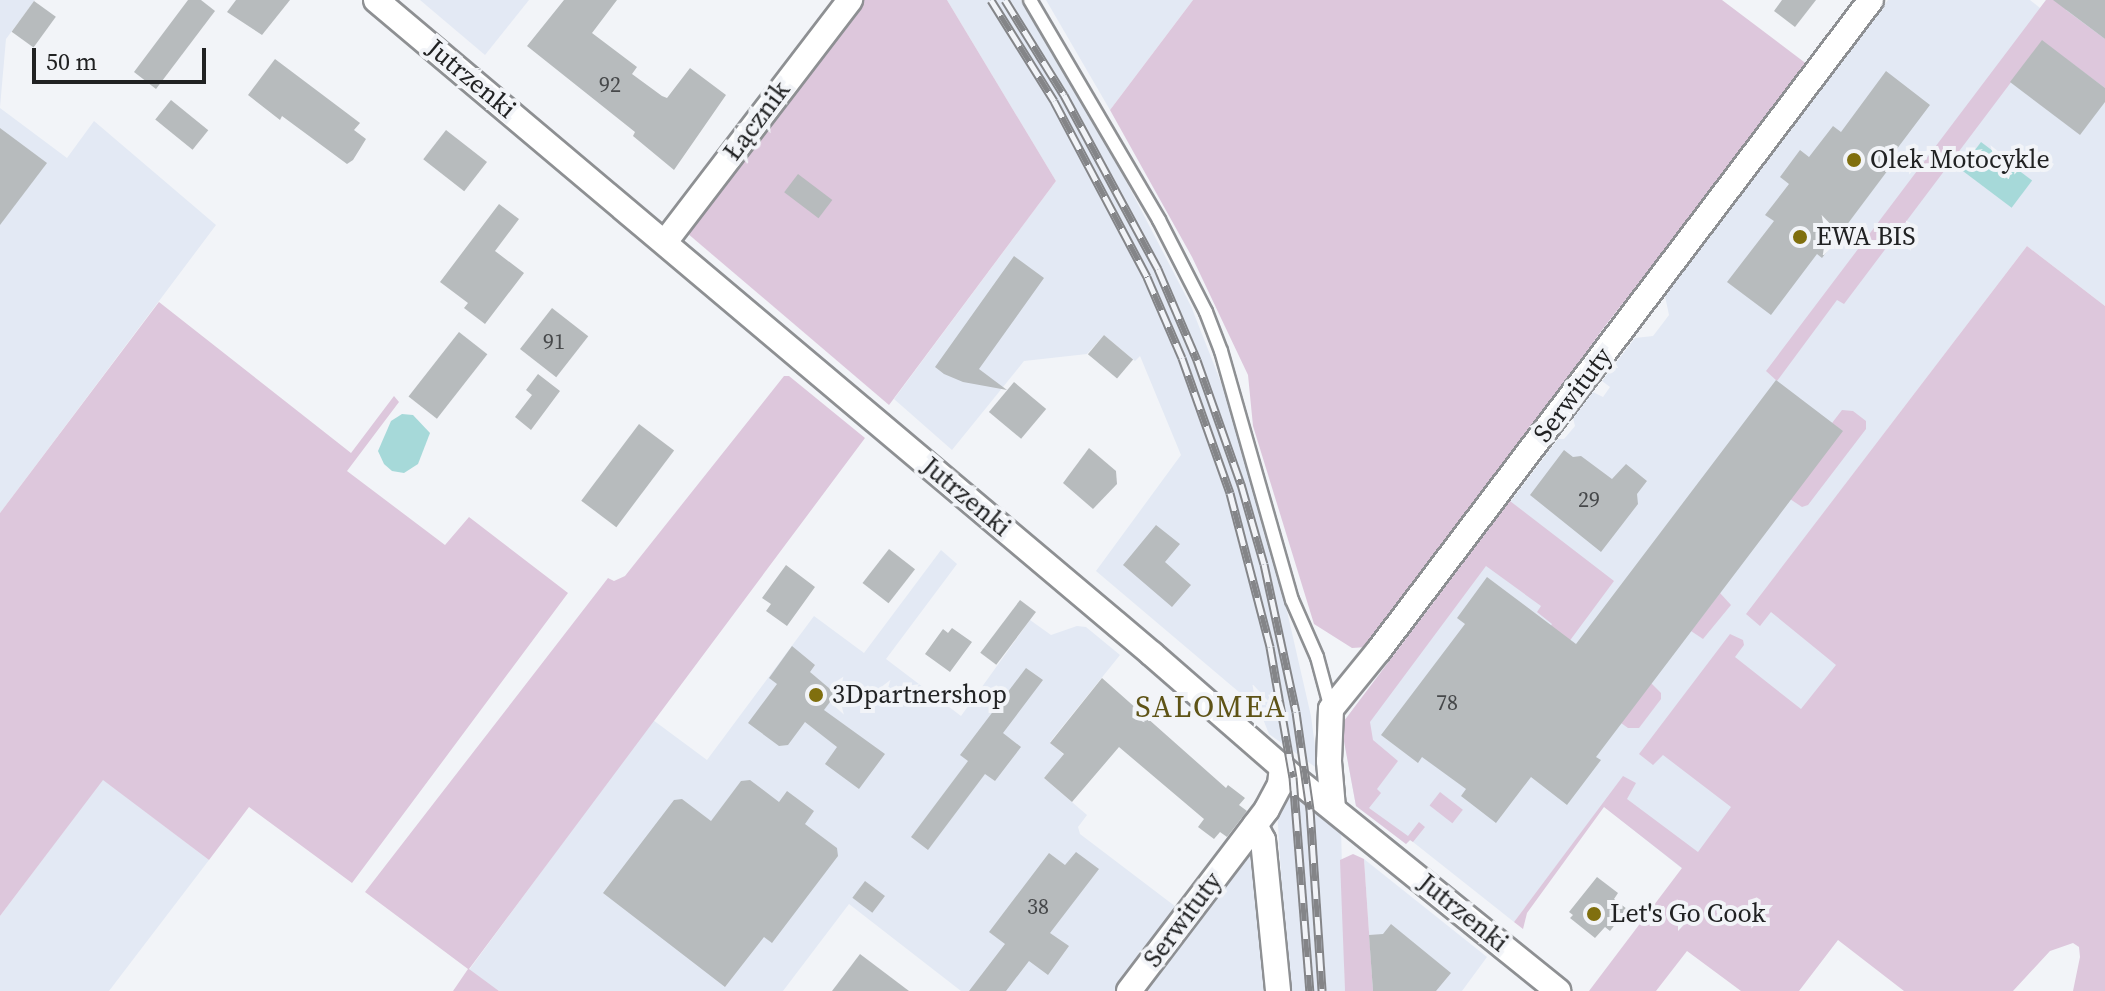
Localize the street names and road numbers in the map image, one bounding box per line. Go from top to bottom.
street label: Jutrzenki [420,33,522,125]
street label: Łącznik [717,75,797,167]
street label: Serwituty [1527,341,1619,449]
street label: Jutrzenki [915,451,1017,543]
street label: Serwituty [1137,866,1229,974]
street label: Jutrzenki [1412,867,1514,959]

